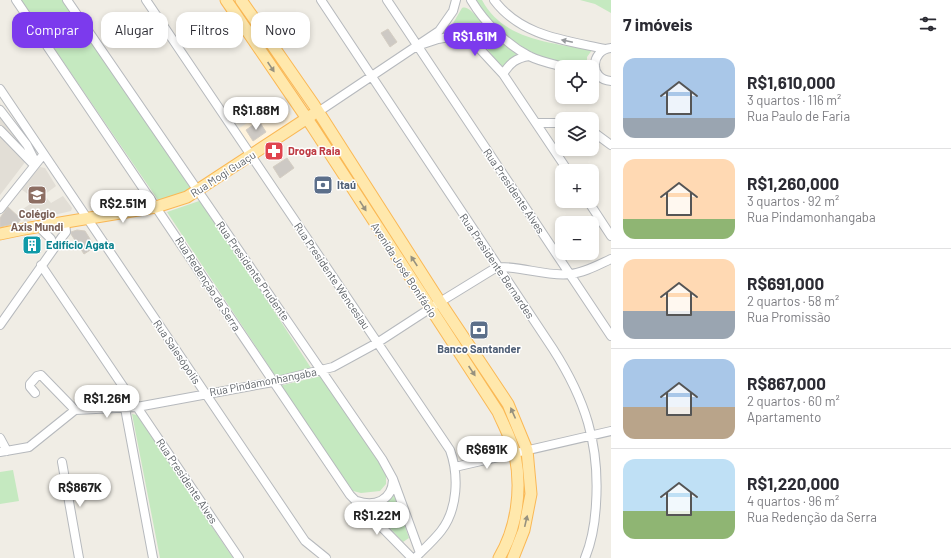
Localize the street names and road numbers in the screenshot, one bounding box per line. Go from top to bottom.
street label: Rua Presidente Alves [481,146,548,236]
street label: Rua Mogi Guaçu [188,148,258,199]
street label: Rua Presidente Bernardes [457,211,537,321]
street label: Rua Presidente Prudente [214,218,293,323]
street label: Rua Presidente Wenceslau [292,220,373,332]
street label: Avenida José Bonifácio [369,220,440,320]
street label: Rua Redenção da Serra [173,234,244,333]
street label: Rua Salesópolis [151,317,204,386]
street label: Rua Pindamonhangaba [208,365,318,398]
street label: Rua Presidente Alves [154,436,221,526]

